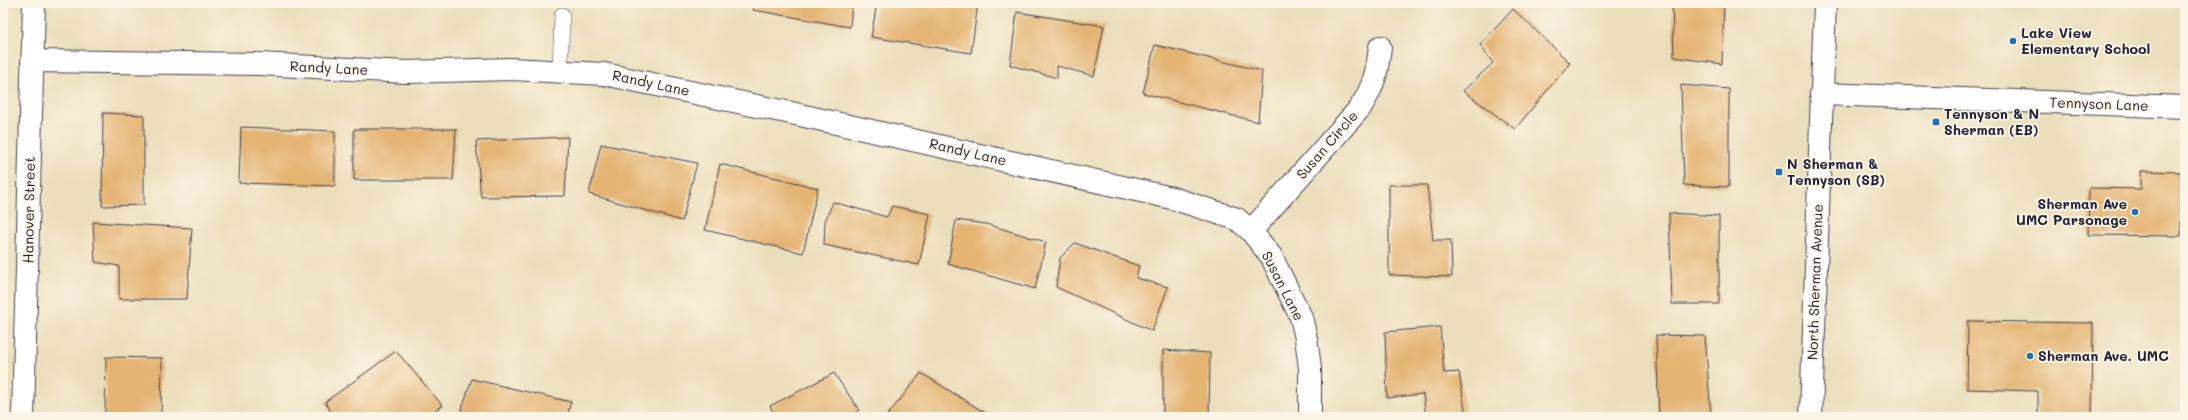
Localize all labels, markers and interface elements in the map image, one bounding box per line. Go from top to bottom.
place label: Lake View Elementary School [2021,23,2150,58]
marker: Lake View Elementary School [2008,36,2018,46]
street label: Randy Lane [289,56,369,79]
street label: Randy Lane [611,65,692,100]
street label: Tennyson Lane [2049,92,2149,115]
place label: Tennyson & N Sherman (EB) [1944,104,2039,139]
street label: Susan Circle [1292,106,1362,183]
marker: Tennyson & N Sherman (EB) [1931,117,1941,127]
street label: Randy Lane [928,133,1009,170]
place label: N Sherman & Tennyson (SB) [1787,154,1885,189]
street label: Hanover Street [18,156,39,264]
marker: N Sherman & Tennyson (SB) [1774,167,1784,177]
place label: Sherman Ave UMC Parsonage [2016,194,2127,229]
street label: North Sherman Avenue [1802,204,1827,360]
marker: Sherman Ave UMC Parsonage [2130,207,2140,217]
street label: Susan Lane [1258,248,1309,324]
place label: Sherman Ave. UMC [2038,346,2169,365]
marker: Sherman Ave. UMC [2025,351,2035,361]

